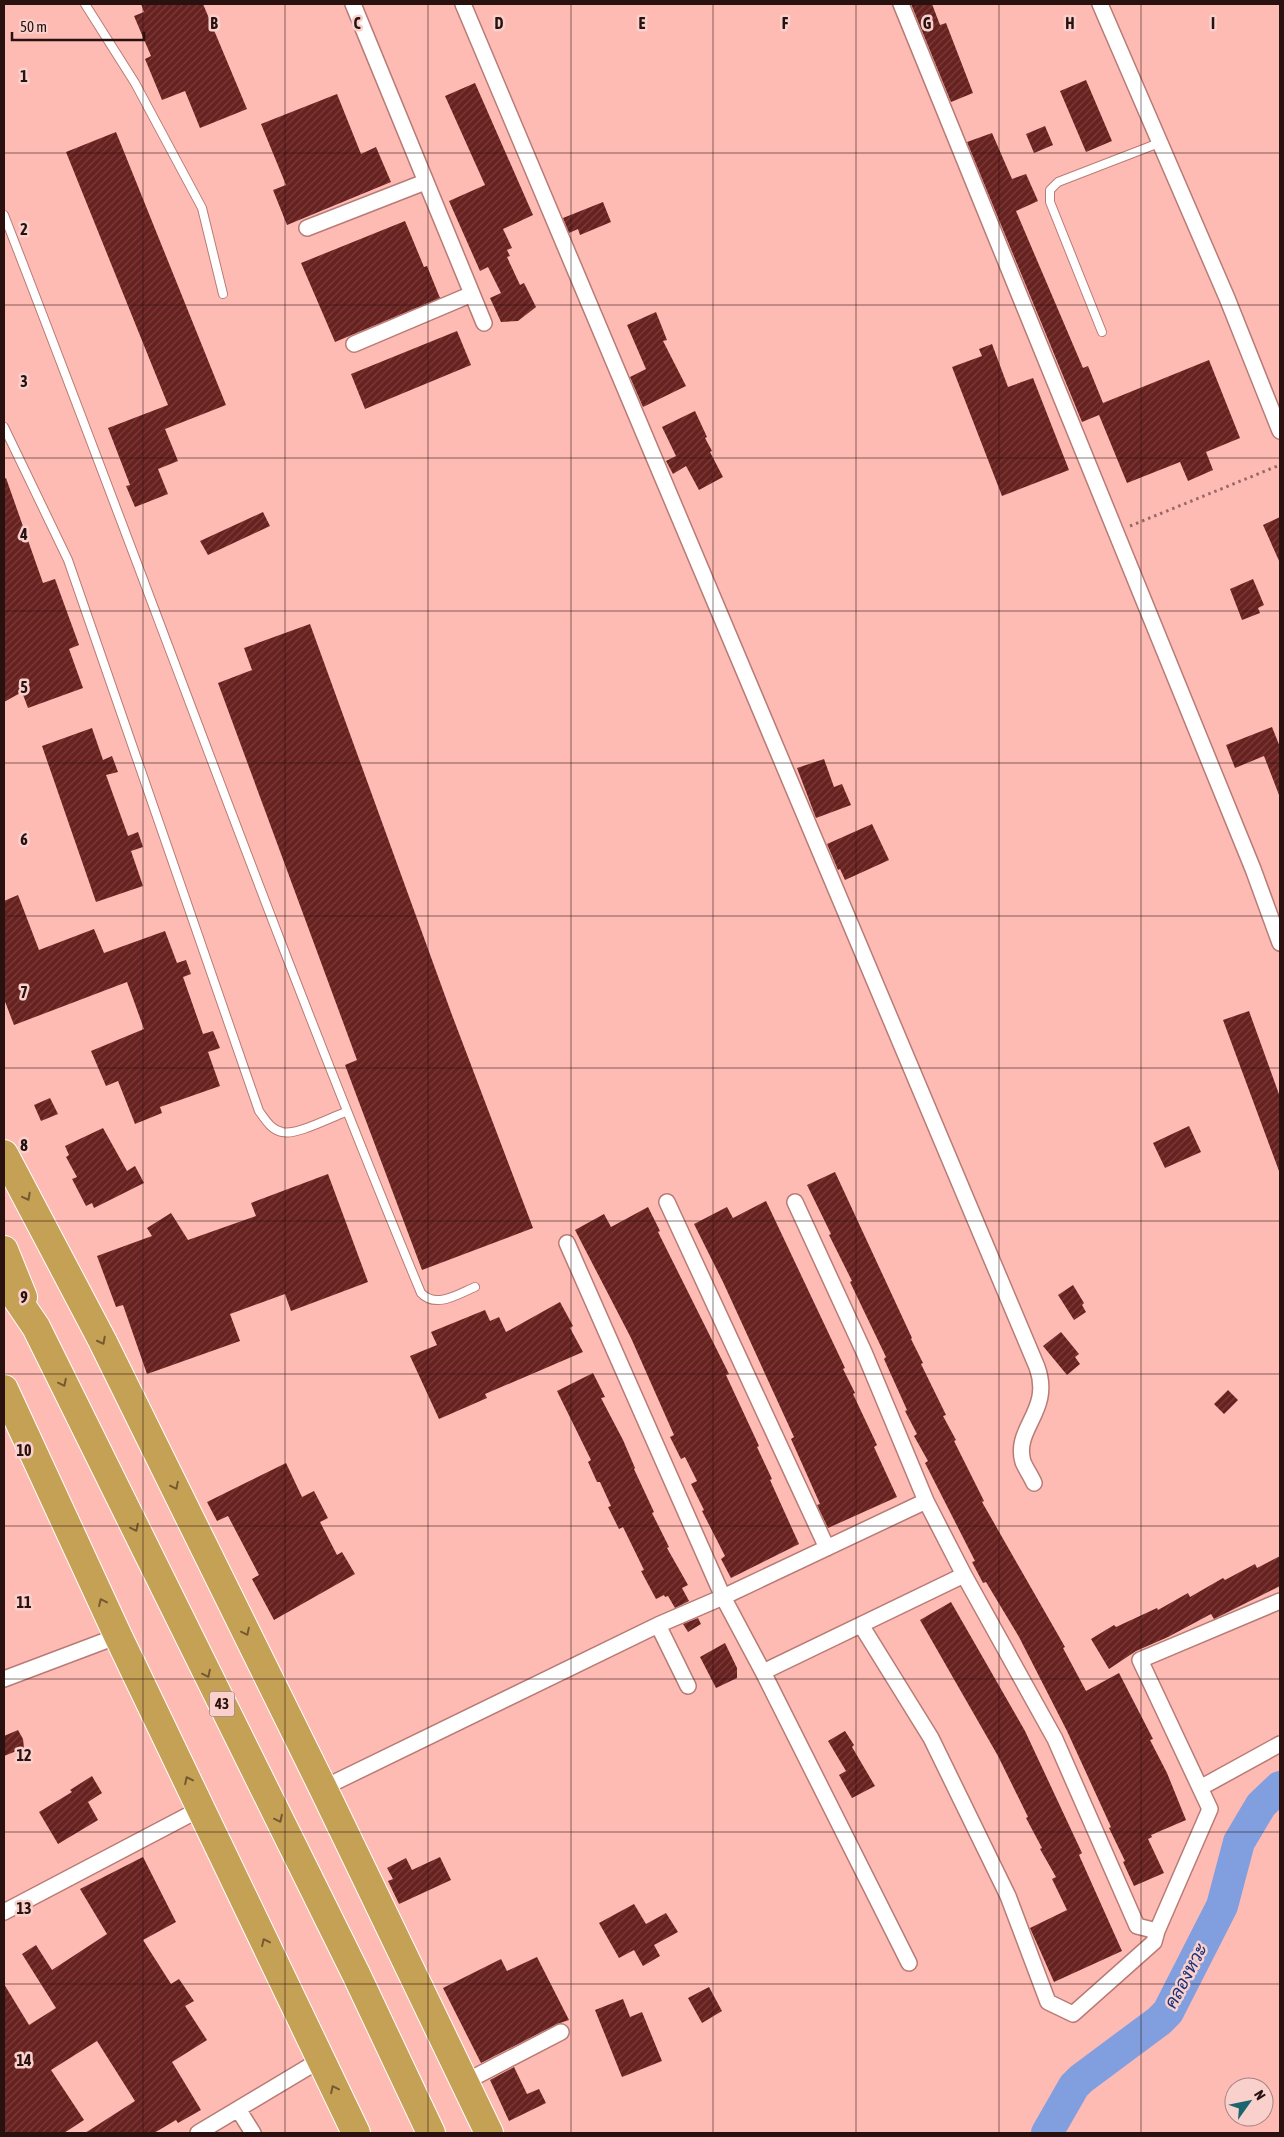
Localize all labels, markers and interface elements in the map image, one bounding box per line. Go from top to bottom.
scale bar [12,10,145,42]
text: B [210,14,218,32]
text: C [353,14,361,32]
text: D [495,14,504,32]
text: E [639,14,646,32]
text: F [782,14,789,32]
text: G [923,14,932,32]
text: H [1065,14,1075,32]
text: I [1211,14,1215,32]
text: 50 m [20,18,47,35]
text: 1 [20,67,28,85]
text: 2 [20,220,28,238]
text: 3 [20,372,28,390]
text: 4 [19,525,28,543]
text: 5 [20,678,28,696]
text: 6 [20,830,28,848]
text: 7 [20,983,28,1001]
text: 8 [20,1136,28,1154]
one-way arrow [20,1192,30,1201]
text: 9 [20,1288,28,1306]
one-way arrow [96,1336,107,1345]
one-way arrow [57,1377,67,1386]
text: 10 [16,1441,32,1459]
one-way arrow [169,1481,179,1490]
one-way arrow [129,1523,140,1532]
text: 11 [16,1593,32,1611]
one-way arrow [98,1598,109,1607]
one-way arrow [240,1627,251,1636]
one-way arrow [201,1669,212,1678]
road number: 43 [210,1692,234,1716]
text: 12 [16,1746,32,1764]
one-way arrow [184,1776,194,1785]
one-way arrow [273,1814,283,1823]
text: 13 [16,1899,32,1917]
one-way arrow [261,1939,271,1948]
water label: คลองหวะ [1160,1939,1212,2012]
text: 14 [16,2051,32,2069]
north arrow [1224,2077,1274,2127]
one-way arrow [330,2085,341,2094]
text: N [1251,2087,1269,2103]

